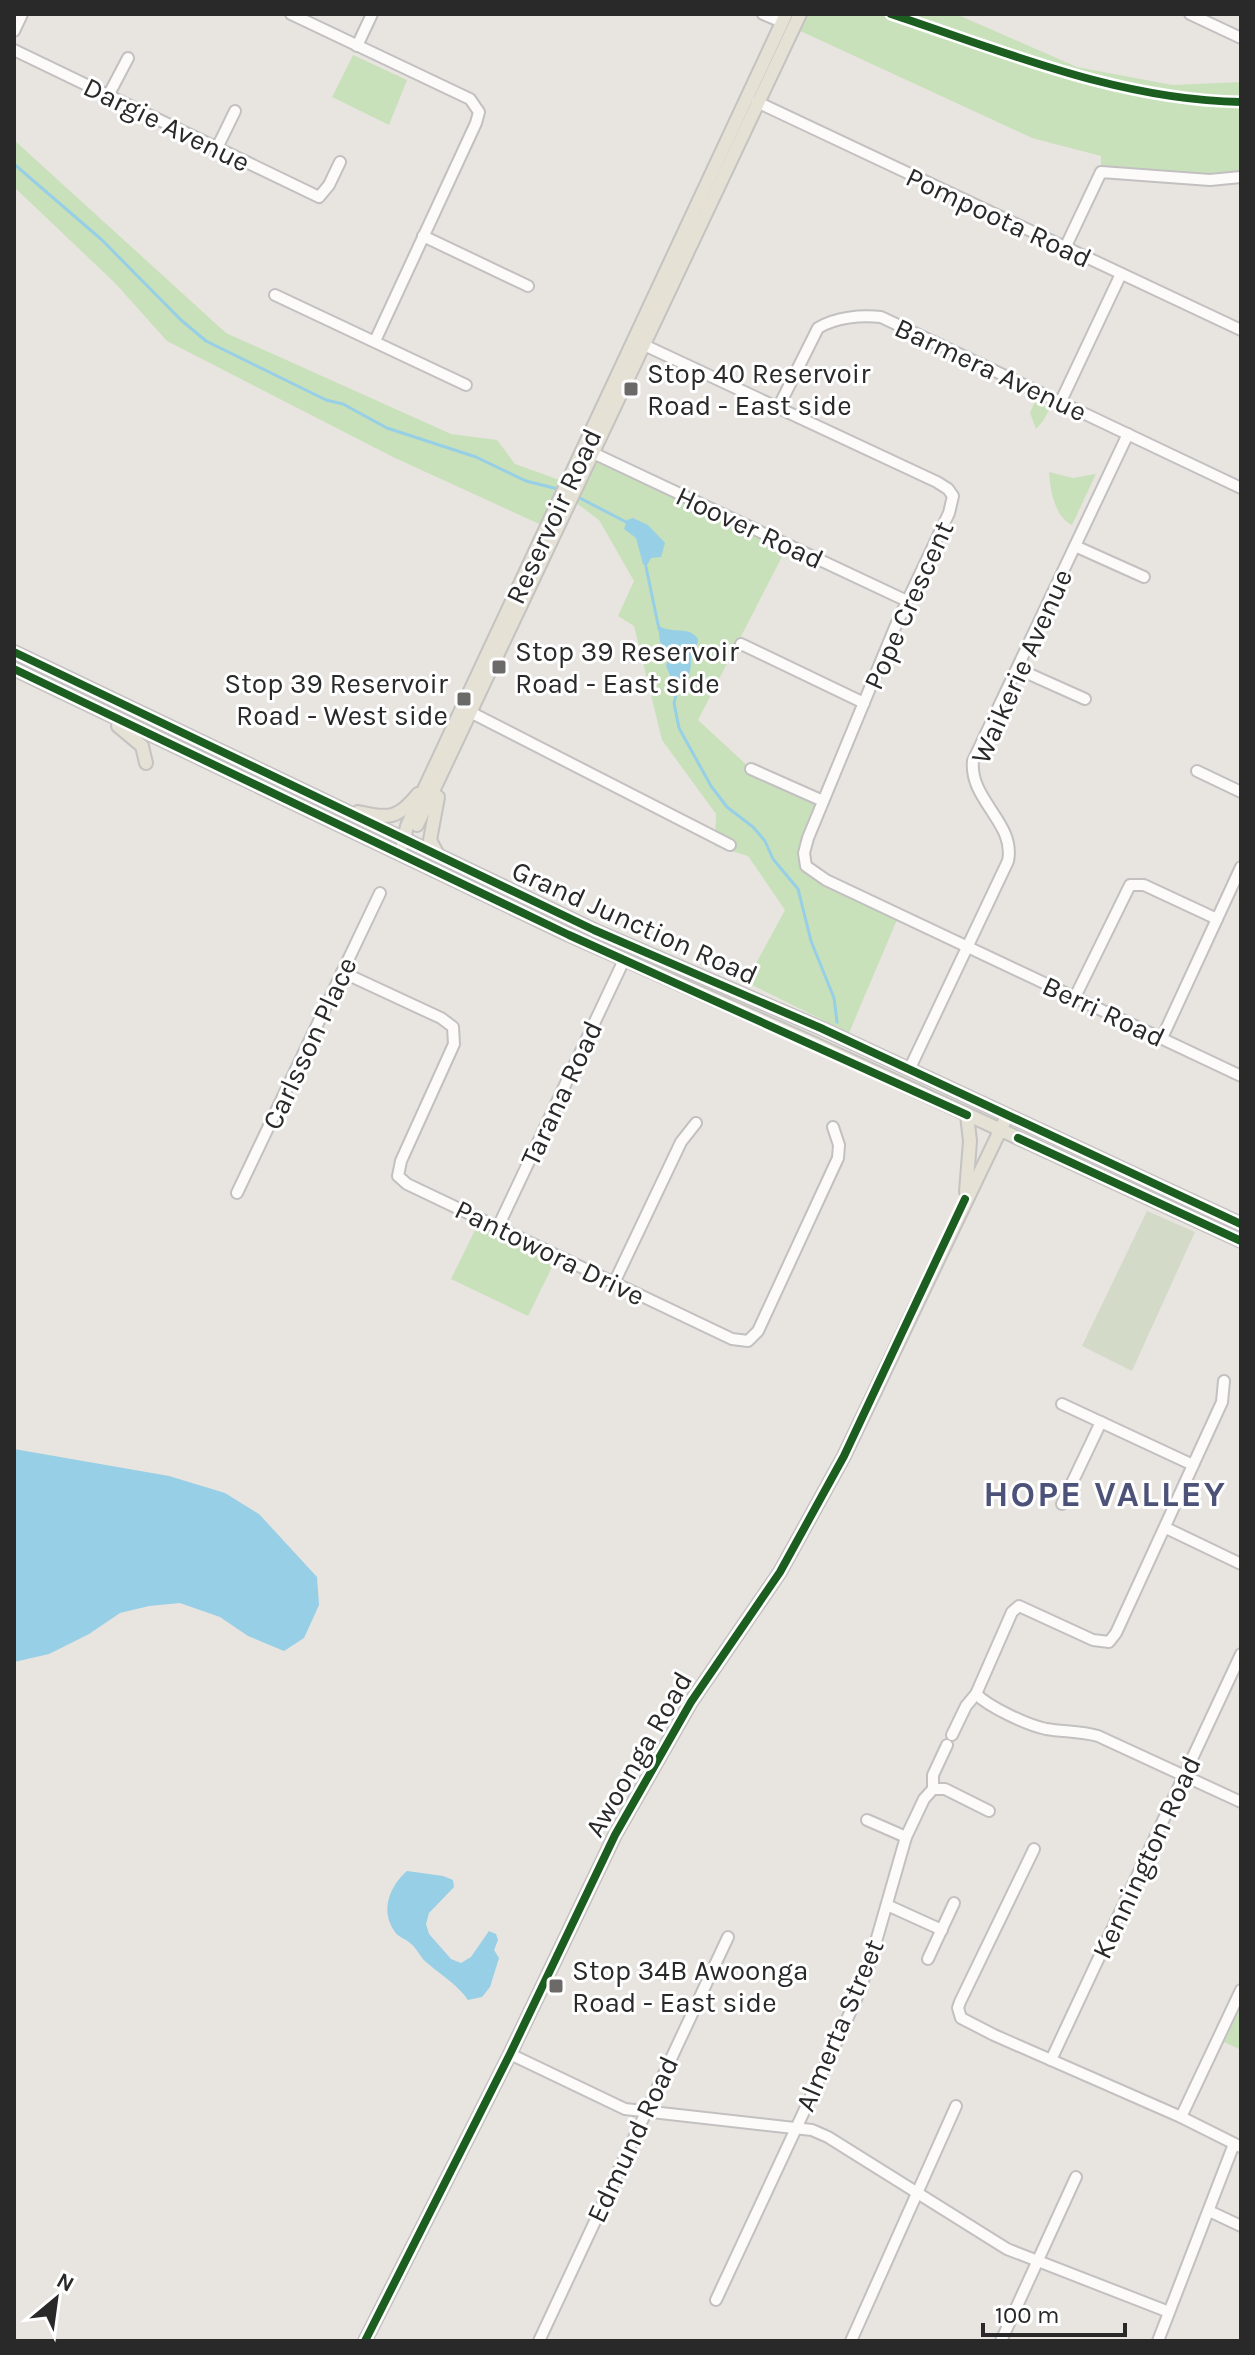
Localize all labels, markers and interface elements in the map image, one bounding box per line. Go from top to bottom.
street label: Dargie Avenue [78,70,255,179]
street label: Pompoota Road [901,160,1097,275]
street label: Barmera Avenue [890,311,1092,428]
place label: Stop 40 Reservoir Road - East side [647,357,871,422]
marker: Stop 40 Reservoir Road - East side [622,380,640,398]
street label: Reservoir Road [498,423,608,609]
street label: Hoover Road [671,479,829,576]
street label: Pope Crescent [857,516,960,695]
street label: Waikerie Avenue [964,564,1079,769]
place label: Stop 39 Reservoir Road - East side [515,635,740,700]
marker: Stop 39 Reservoir Road - East side [490,658,508,676]
place label: Stop 39 Reservoir Road - West side [224,667,449,732]
marker: Stop 39 Reservoir Road - West side [455,690,473,708]
street label: Grand Junction Road [507,853,763,992]
street label: Carlsson Place [255,952,364,1135]
street label: Berri Road [1037,969,1170,1054]
street label: Tarana Road [514,1016,609,1171]
street label: Pantowora Drive [450,1192,650,1313]
district label: HOPE VALLEY [983,1473,1227,1515]
street label: Awoonga Road [578,1666,699,1843]
street label: Kennington Road [1085,1751,1208,1964]
street label: Almerta Street [788,1934,891,2116]
place label: Stop 34B Awoonga Road - East side [572,1954,808,2019]
marker: Stop 34B Awoonga Road - East side [547,1977,565,1995]
street label: Edmund Road [579,2051,685,2228]
north arrow [16,2259,96,2339]
text: N [52,2267,78,2298]
scale bar [983,2287,1125,2337]
text: 100 m [995,2301,1060,2329]

